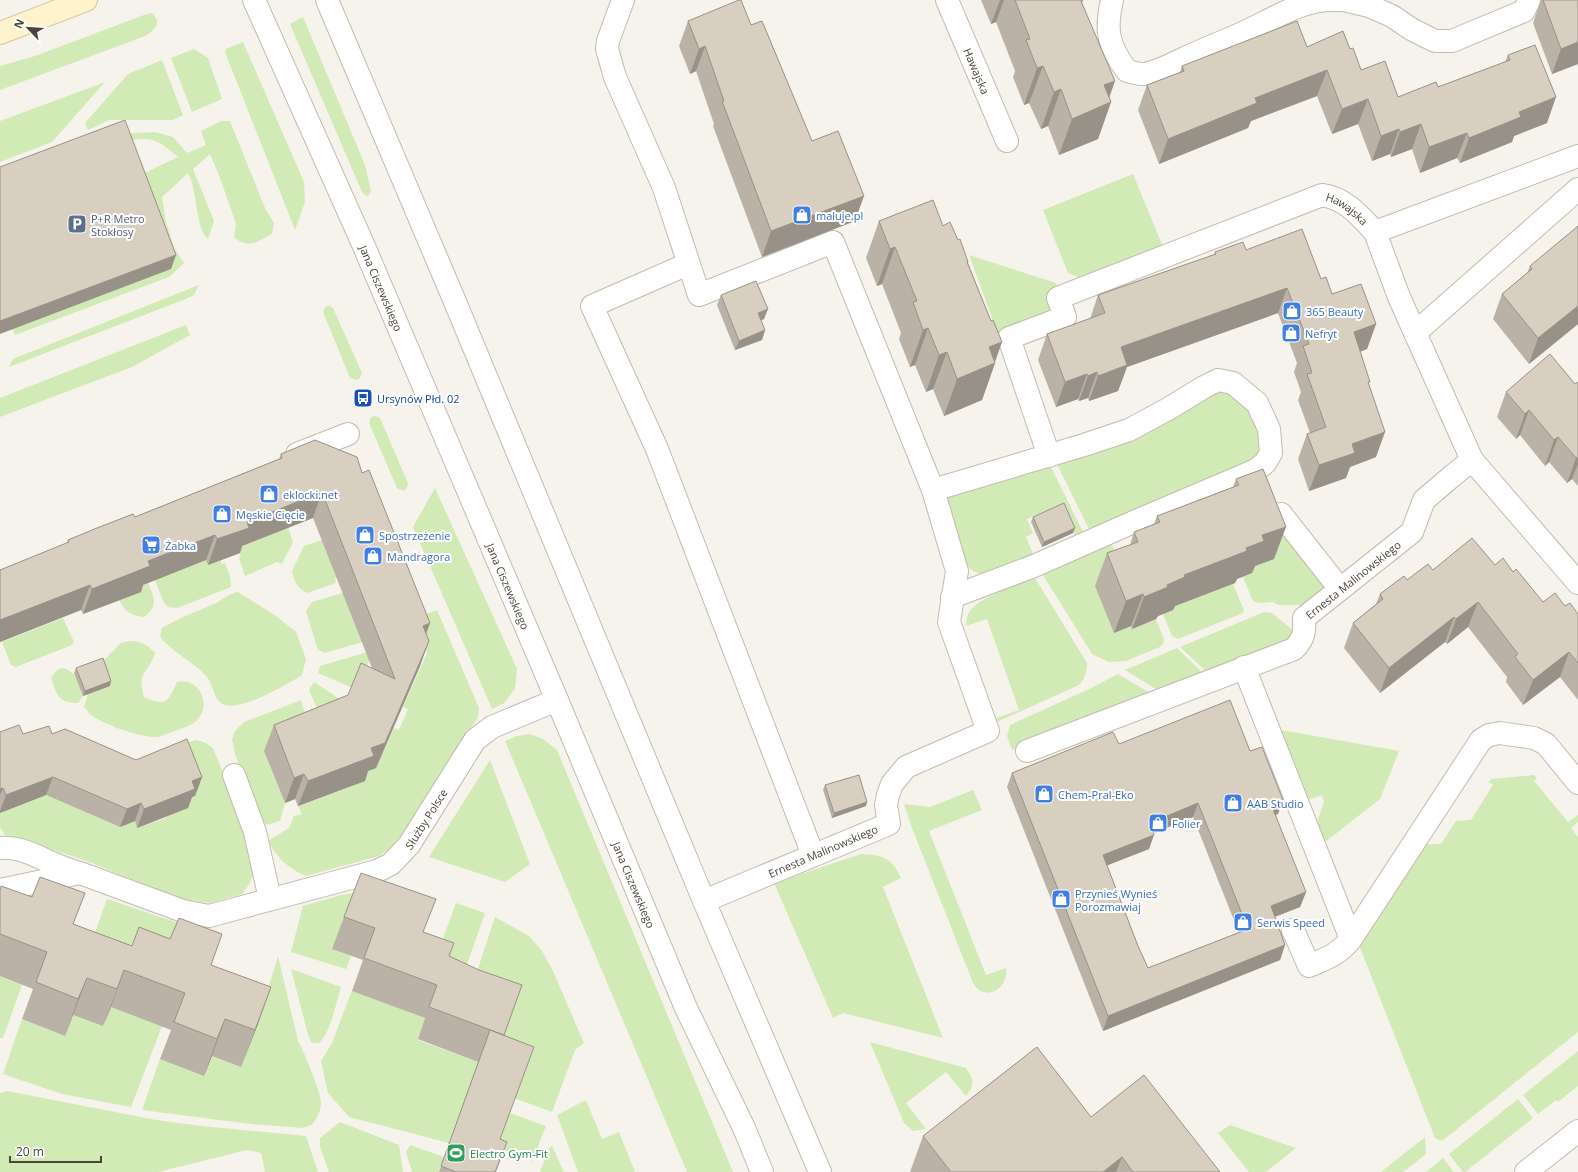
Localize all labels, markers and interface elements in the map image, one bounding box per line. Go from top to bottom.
north arrow [8,8,48,48]
text: N [10,16,27,31]
street label: Hawajska [961,45,994,96]
street label: Hawajska [1324,188,1372,228]
shop icon: maluje.pl [791,204,813,226]
place label: maluje.pl [816,208,863,223]
place label: P+R Metro Stokłosy [91,211,145,239]
parking icon: P+R Metro Stokłosy [66,213,88,235]
street label: Jana Ciszewskiego [356,242,407,334]
shop icon: 365 Beauty [1281,300,1303,322]
place label: 365 Beauty [1306,304,1364,319]
shop icon: Nefryt [1280,322,1302,344]
place label: Nefryt [1305,326,1337,341]
bus stop icon: Ursynów Płd. 02 [352,387,374,409]
place label: Ursynów Płd. 02 [377,391,459,406]
shop icon: eklocki.net [258,483,280,505]
place label: eklocki.net [283,487,338,502]
shop icon: Męskie Cięcie [211,503,233,525]
place label: Męskie Cięcie [236,507,305,522]
shop icon: Spostrzeżenie [354,524,376,546]
place label: Spostrzeżenie [379,528,450,543]
supermarket icon: Żabka [140,534,162,556]
street label: Ernesta Malinowskiego [1302,536,1404,622]
place label: Żabka [165,538,196,553]
street label: Jana Ciszewskiego [483,540,534,632]
shop icon: Mandragora [362,545,384,567]
place label: Mandragora [387,549,450,564]
shop icon: Chem-Pral-Eko [1033,783,1055,805]
street label: Służby Polsce [401,786,450,852]
place label: Chem-Pral-Eko [1058,787,1134,802]
shop icon: AAB Studio [1222,792,1244,814]
place label: AAB Studio [1247,796,1304,811]
shop icon: Folier [1147,812,1169,834]
place label: Folier [1172,816,1201,831]
street label: Ernesta Malinowskiego [766,821,880,881]
street label: Jana Ciszewskiego [609,838,659,930]
place label: Przynieś Wynieś Porozmawiaj [1075,886,1157,914]
shop icon: Przynieś Wynieś Porozmawiaj [1050,888,1072,910]
shop icon: Serwis Speed [1232,911,1254,933]
place label: Serwis Speed [1257,915,1325,930]
scale bar [10,1138,101,1164]
sports icon: Electro Gym-Fit [445,1142,467,1164]
text: 20 m [16,1143,44,1160]
place label: Electro Gym-Fit [470,1146,548,1161]

